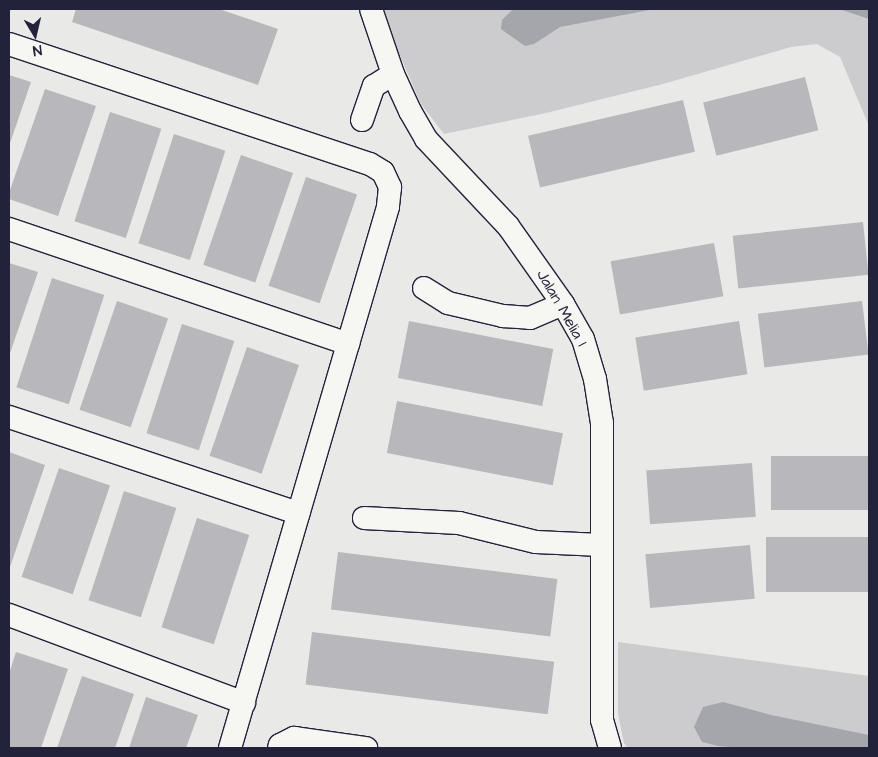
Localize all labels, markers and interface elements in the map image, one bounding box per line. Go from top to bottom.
north arrow [10,10,60,60]
text: N [31,39,43,60]
street label: Jalan Melia 1 [532,266,592,350]

